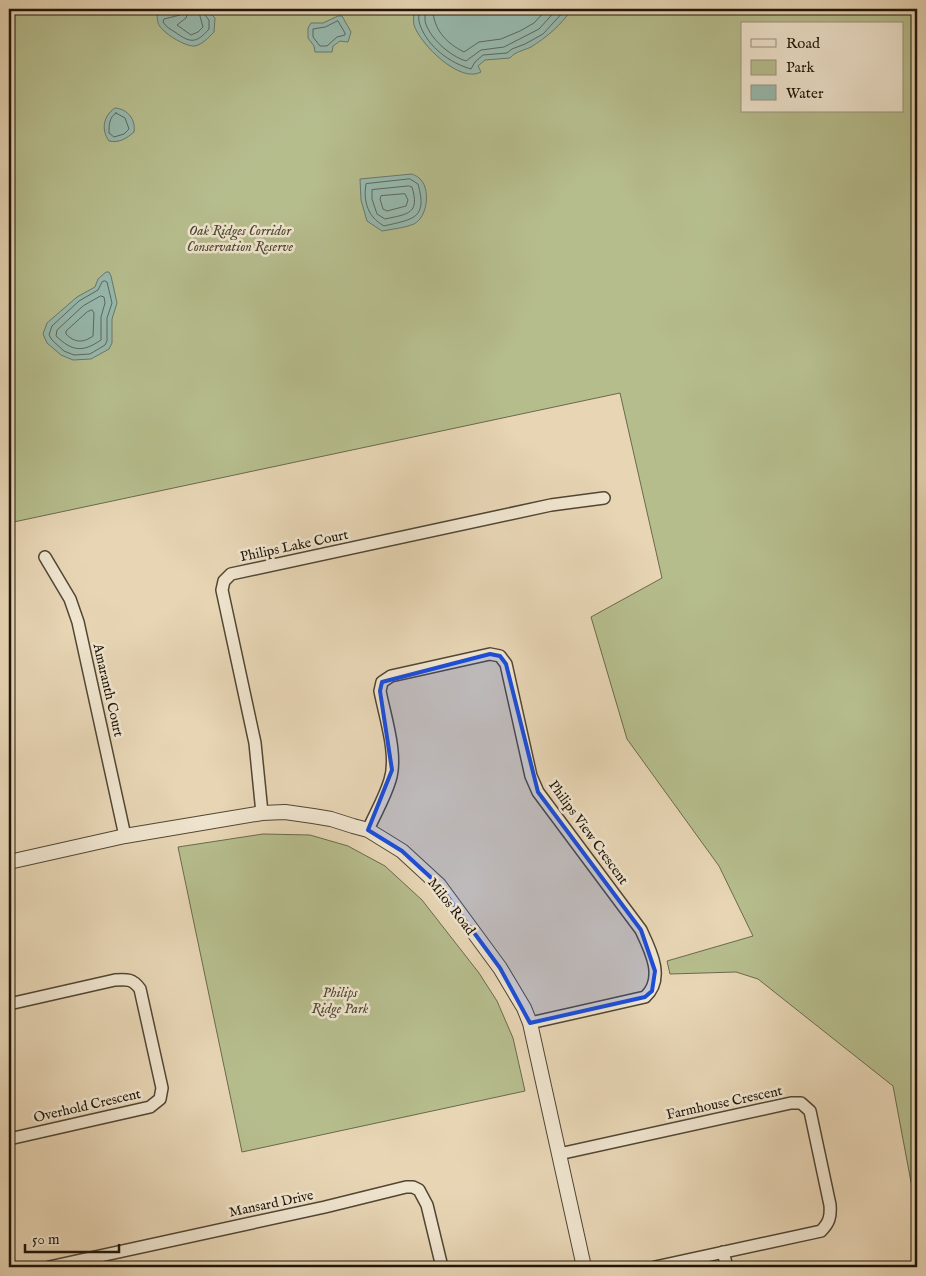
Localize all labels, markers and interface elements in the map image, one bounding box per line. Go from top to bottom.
legend [741,22,904,112]
text: Road [786,34,821,53]
text: Park [786,58,816,77]
text: Water [786,84,824,103]
park label: Oak Ridges Corridor Conservation Reserve [187,222,294,256]
street label: Philips Lake Court [239,526,350,566]
street label: Amaranth Court [88,641,128,739]
street label: Philips View Crescent [544,777,632,889]
street label: Milos Road [423,874,480,939]
park label: Philips Ridge Park [312,984,369,1019]
street label: Farmhouse Crescent [664,1082,784,1124]
street label: Overhold Crescent [32,1085,143,1127]
street label: Mansard Drive [227,1186,316,1222]
scale bar [25,1221,119,1253]
text: 50 m [32,1230,60,1249]

